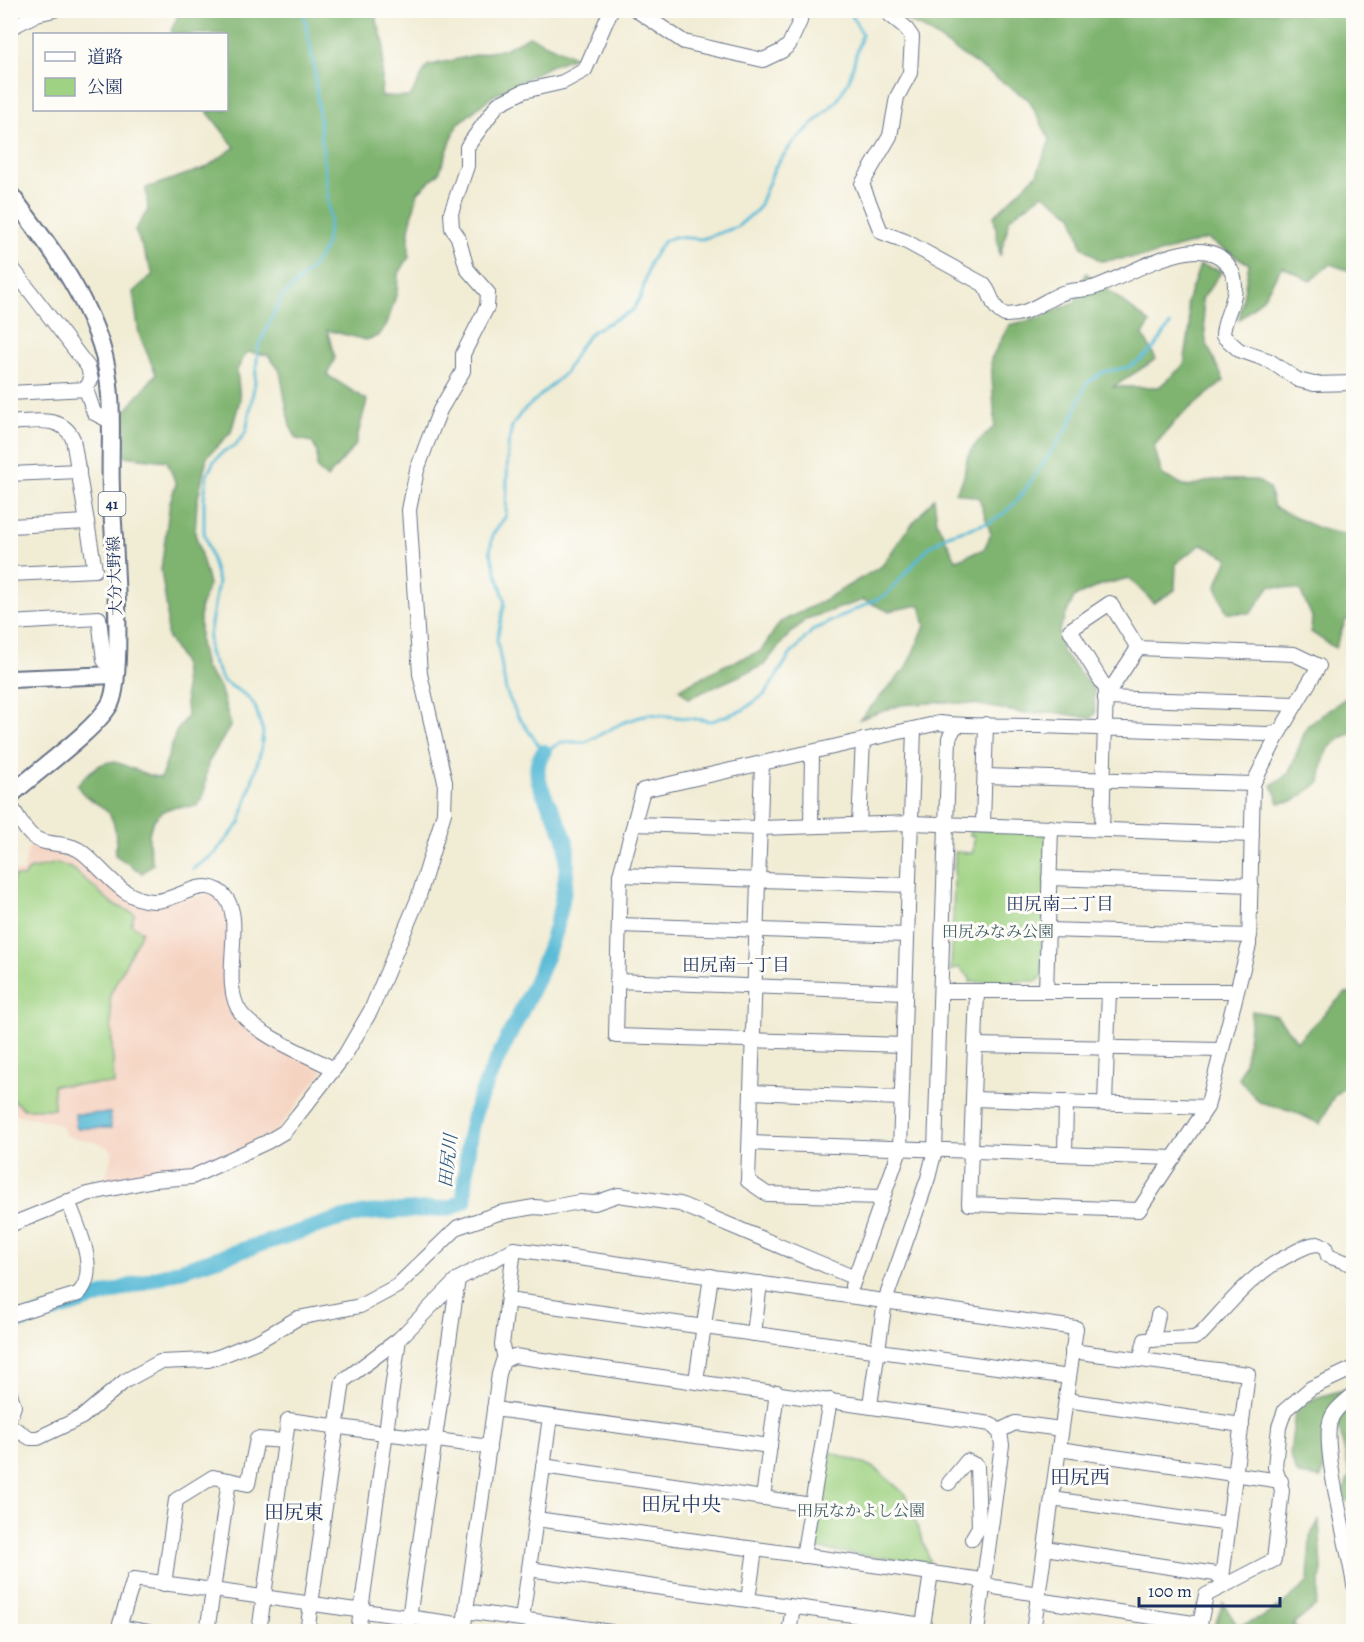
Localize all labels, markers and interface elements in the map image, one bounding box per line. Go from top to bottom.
legend [33,33,228,111]
text: 道路 [87,45,123,69]
text: 公園 [87,75,123,99]
road number: 41 [98,492,126,516]
street label: 大分大野線 [103,536,127,616]
district label: 田尻南二丁目 [1006,892,1114,916]
park label: 田尻みなみ公園 [942,921,1054,943]
district label: 田尻南一丁目 [682,953,790,977]
water label: 田尻川 [433,1131,463,1189]
district label: 田尻西 [1050,1464,1110,1491]
district label: 田尻中央 [641,1491,721,1518]
district label: 田尻東 [264,1499,324,1526]
park label: 田尻なかよし公園 [797,1500,925,1522]
scale bar [1139,1570,1280,1608]
text: 100 m [1148,1579,1192,1603]

